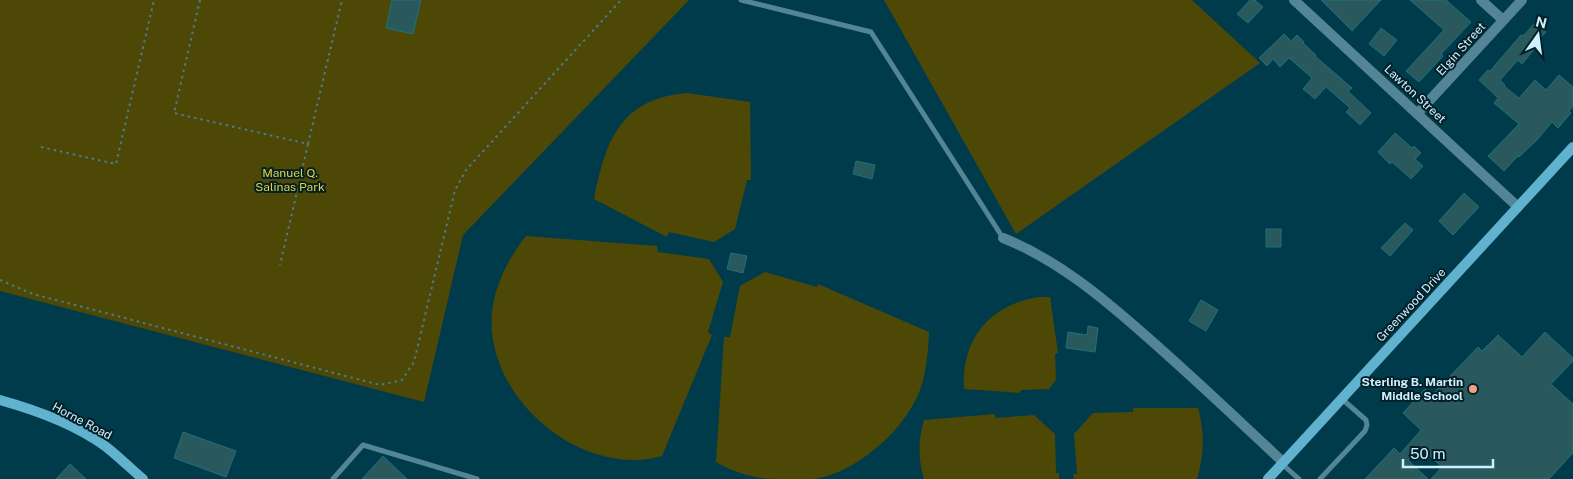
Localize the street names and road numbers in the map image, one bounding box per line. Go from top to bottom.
street label: Elgin Street [1434,19,1489,78]
street label: Lawton Street [1381,62,1449,126]
street label: Greenwood Drive [1373,265,1449,345]
street label: Horne Road [50,399,114,443]

